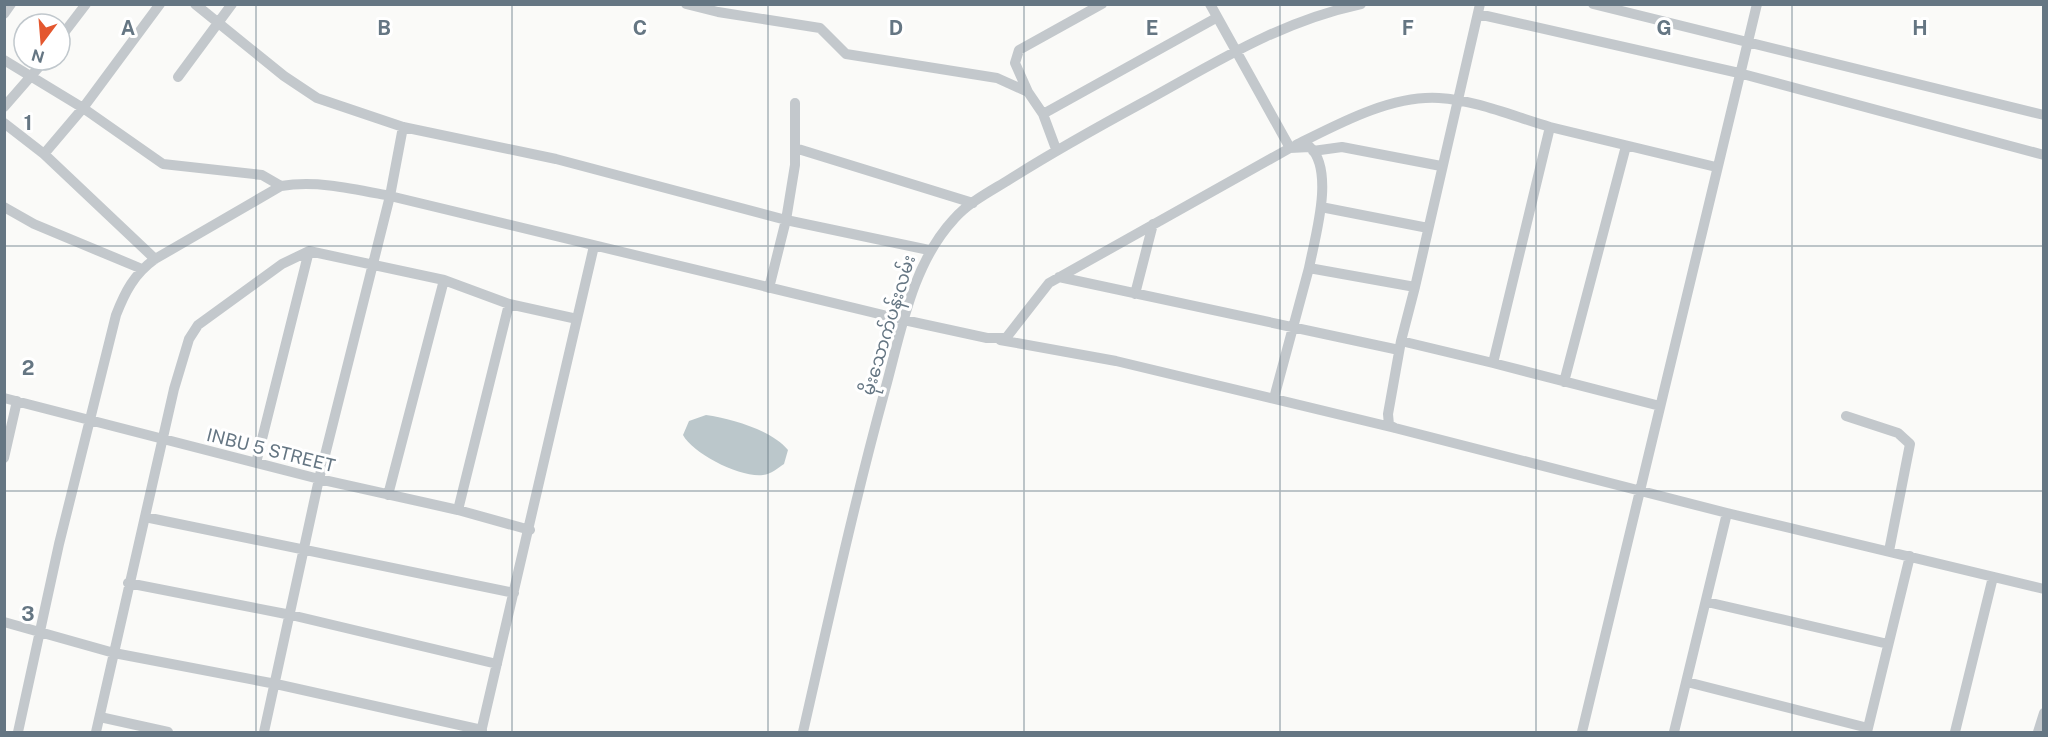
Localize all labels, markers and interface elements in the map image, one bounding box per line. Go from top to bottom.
north arrow [12,12,72,72]
text: A [121,16,135,40]
text: B [377,16,391,40]
text: C [633,16,647,40]
text: D [889,16,903,40]
text: E [1146,16,1158,40]
text: F [1402,16,1414,40]
text: G [1656,16,1672,40]
text: H [1912,16,1928,40]
text: N [29,45,47,67]
text: 1 [24,111,32,135]
street label: မိုးသောက်ပန်းလမ်း [854,251,924,399]
text: 2 [22,356,34,380]
street label: INBU 5 STREET [205,424,338,476]
text: 3 [21,602,35,626]

